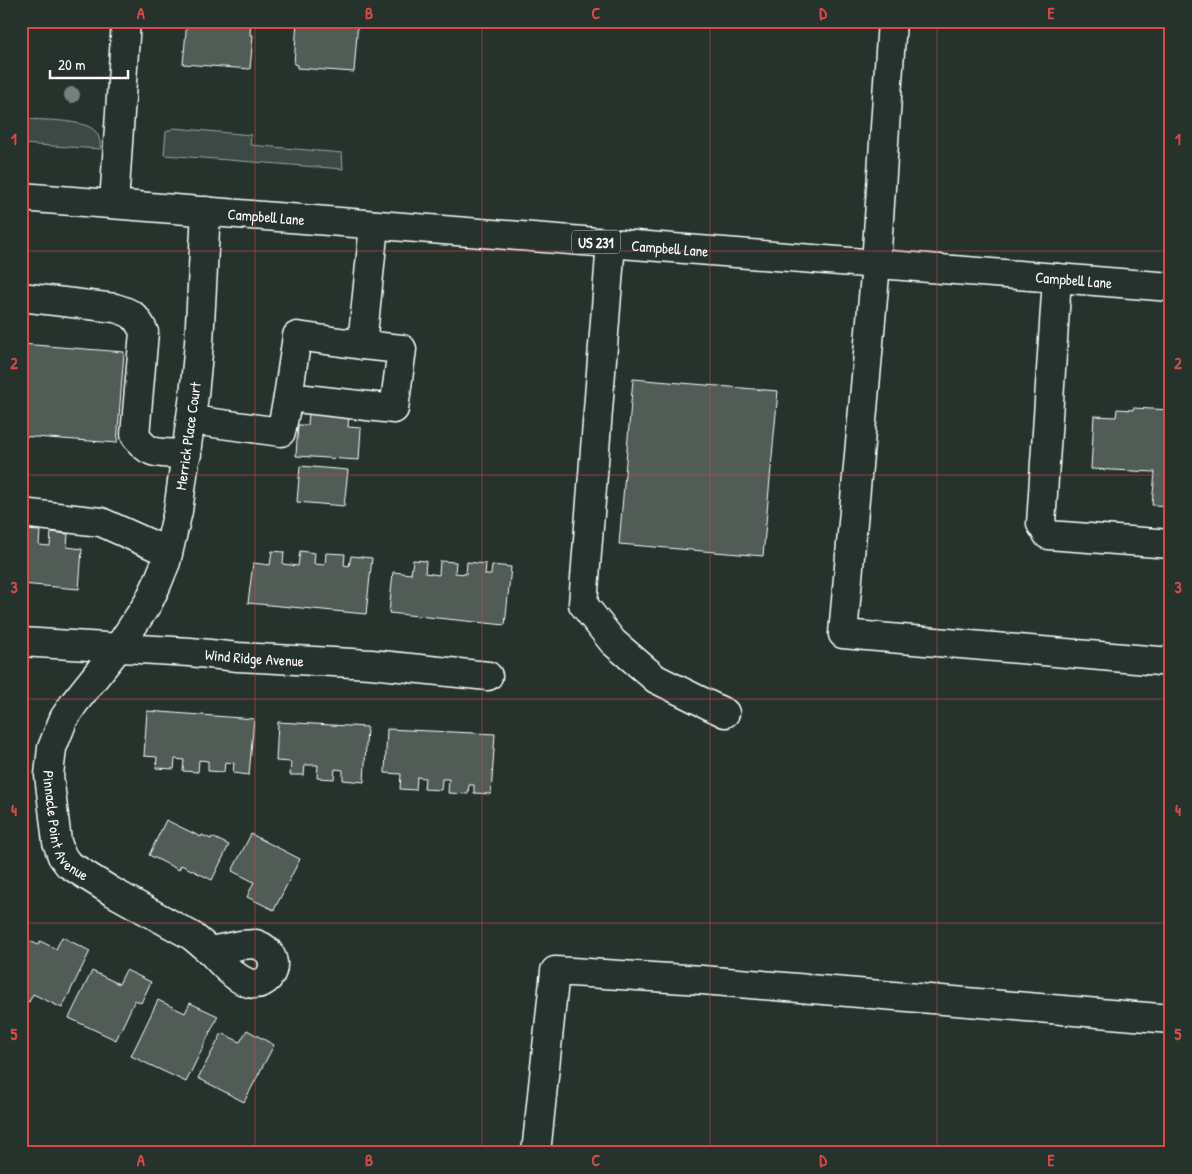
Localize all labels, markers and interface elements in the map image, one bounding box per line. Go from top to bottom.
text: A [137,2,145,24]
text: B [365,2,373,24]
text: C [592,2,601,24]
text: D [819,2,827,24]
text: E [1047,2,1055,24]
scale bar [50,48,128,80]
text: 20 m [58,54,85,75]
text: 1 [11,128,17,150]
text: 1 [1175,128,1181,150]
street label: Campbell Lane [227,203,306,230]
road number: US 231 [572,230,620,253]
street label: Campbell Lane [631,234,709,261]
street label: Campbell Lane [1035,266,1113,293]
text: 2 [10,352,18,374]
text: 2 [1174,352,1182,374]
street label: Merrick Place Court [170,380,206,491]
text: 3 [10,576,18,598]
text: 3 [1174,576,1182,598]
street label: Wind Ridge Avenue [204,643,304,671]
street label: Pinnacle Point Avenue [38,769,93,885]
text: 4 [11,799,17,821]
text: 4 [1175,799,1181,821]
text: 5 [11,1023,18,1045]
text: 5 [1175,1023,1182,1045]
text: A [137,1149,145,1171]
text: B [365,1149,373,1171]
text: C [592,1149,601,1171]
text: D [819,1149,827,1171]
text: E [1047,1149,1055,1171]

